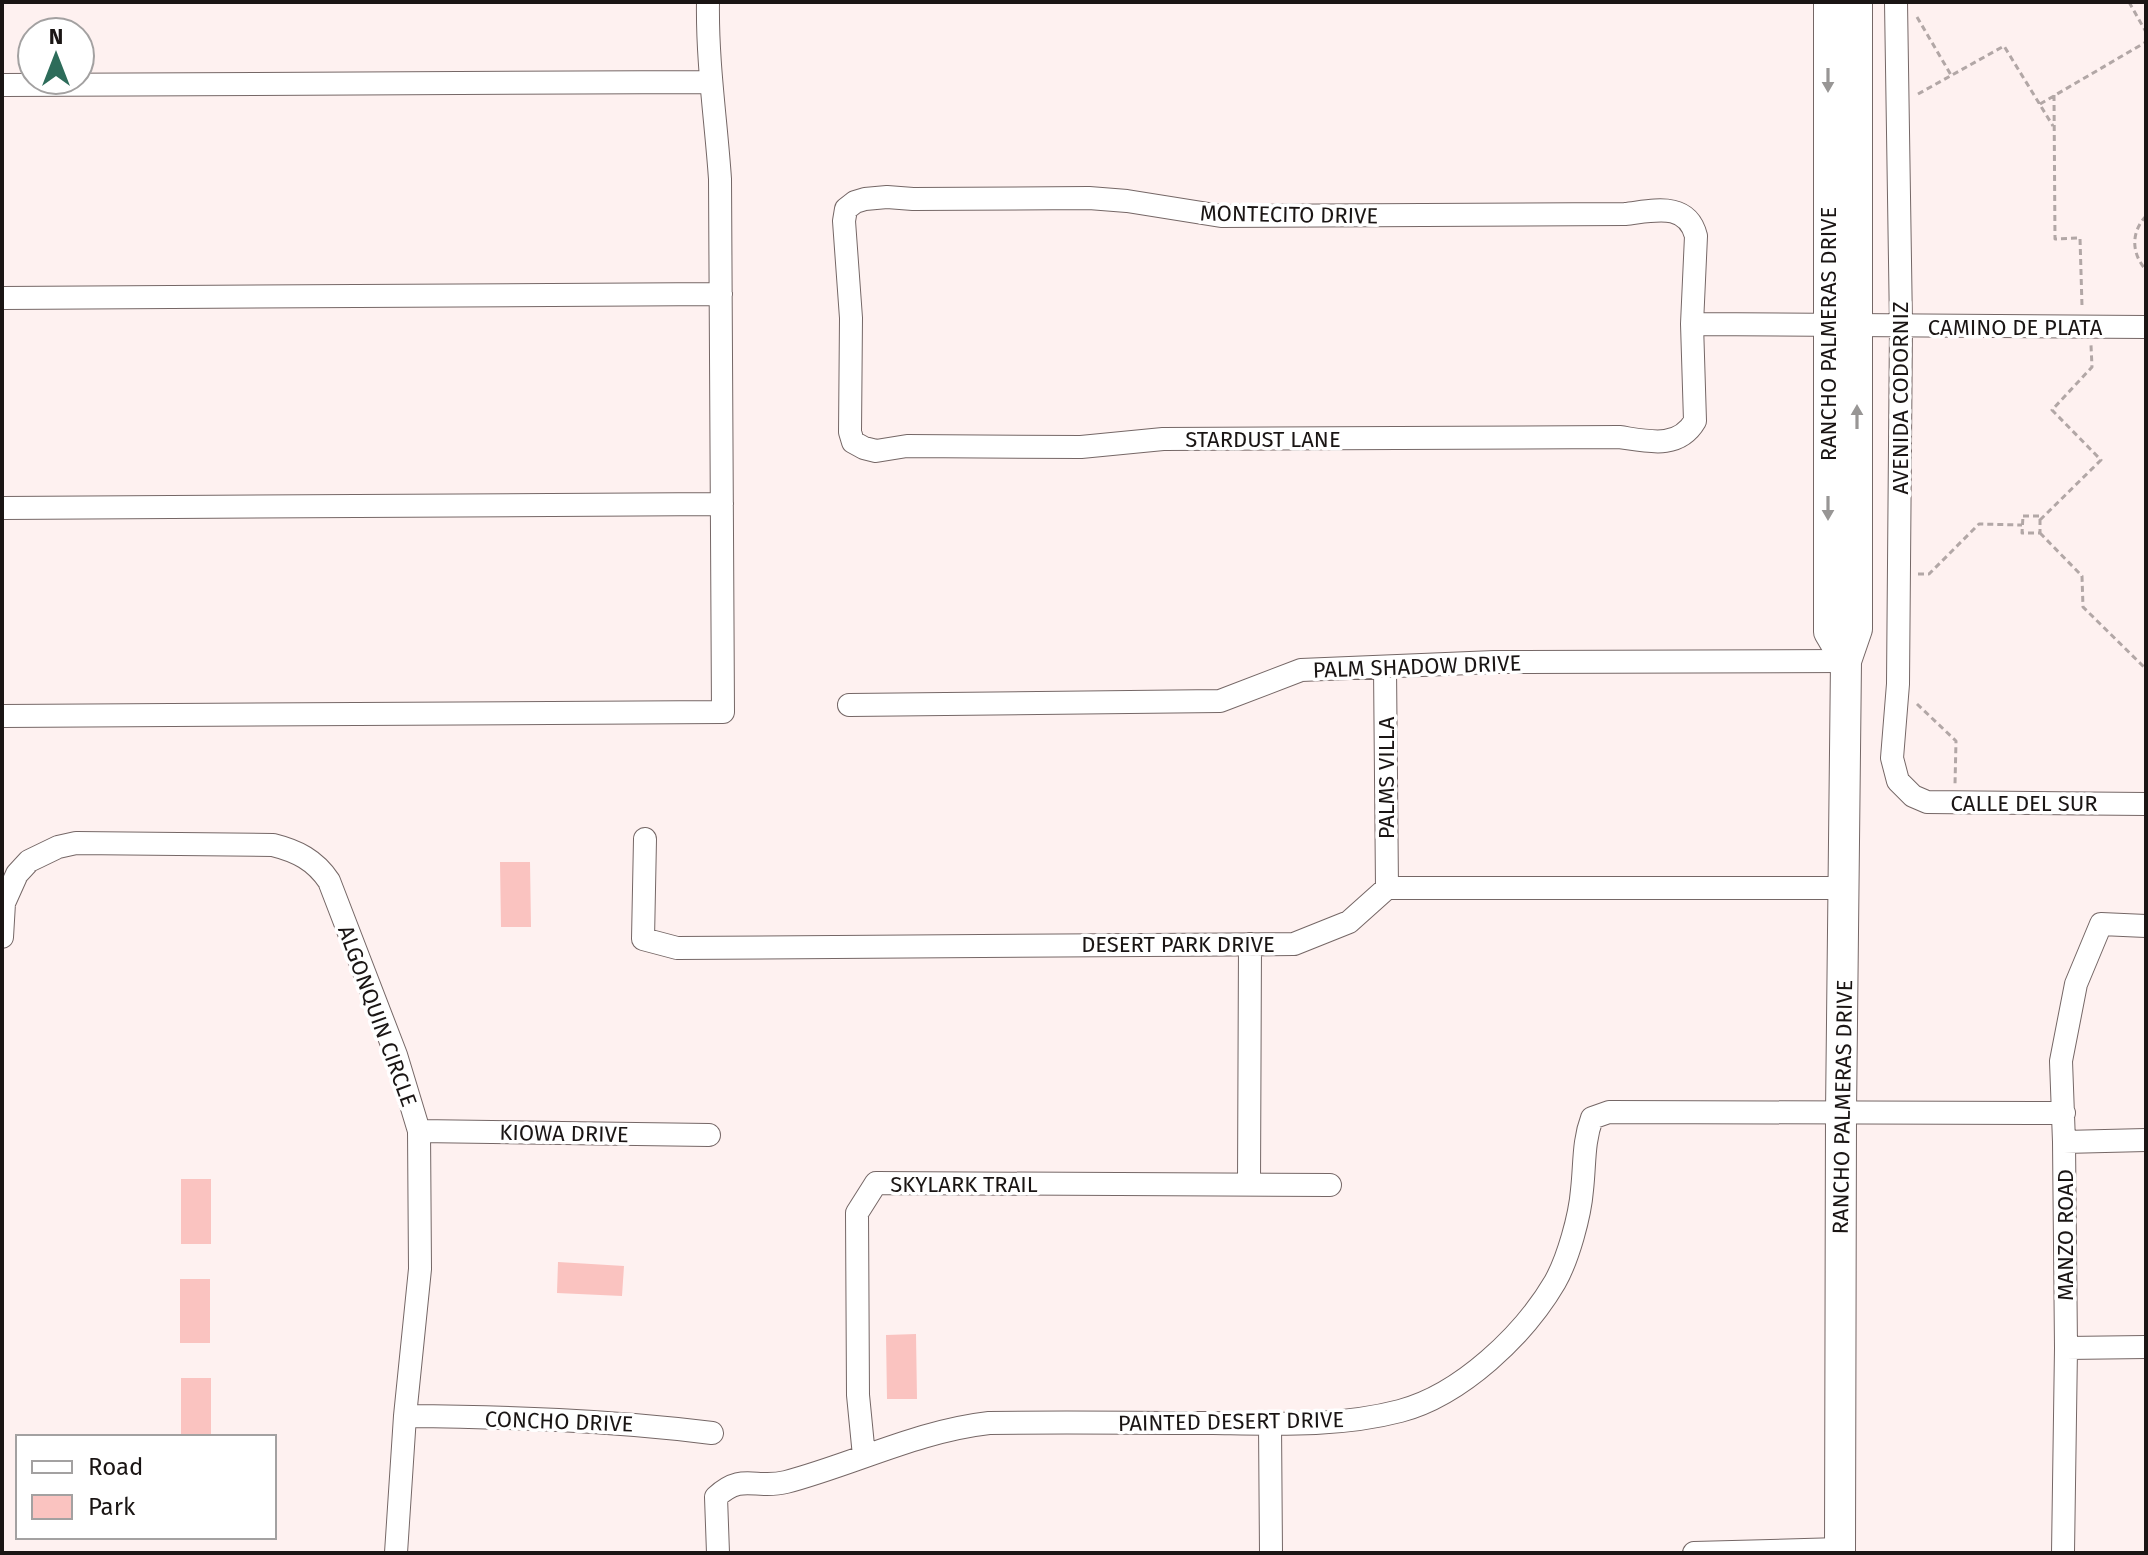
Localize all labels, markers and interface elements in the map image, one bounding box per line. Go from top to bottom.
north arrow [16,16,96,96]
text: N [49,23,63,50]
one-way arrow [1822,68,1835,93]
street label: MONTECITO DRIVE [1200,199,1378,230]
street label: RANCHO PALMERAS DRIVE [1815,207,1842,461]
street label: AVENIDA CODORNIZ [1887,301,1914,495]
street label: CAMINO DE PLATA [1928,314,2103,341]
one-way arrow [1851,404,1863,429]
street label: STARDUST LANE [1185,426,1341,453]
one-way arrow [1822,496,1834,521]
street label: PALM SHADOW DRIVE [1312,649,1522,684]
street label: PALMS VILLA [1373,716,1400,839]
street label: CALLE DEL SUR [1950,790,2098,817]
street label: ALGONQUIN CIRCLE [332,922,423,1110]
street label: DESERT PARK DRIVE [1081,931,1275,958]
street label: RANCHO PALMERAS DRIVE [1827,979,1858,1235]
street label: KIOWA DRIVE [499,1119,629,1148]
street label: MANZO ROAD [2052,1169,2079,1301]
street label: SKYLARK TRAIL [890,1171,1038,1198]
street label: CONCHO DRIVE [484,1405,634,1438]
street label: PAINTED DESERT DRIVE [1118,1406,1344,1437]
legend [16,1435,276,1539]
text: Road [88,1453,143,1481]
text: Park [88,1493,136,1521]

